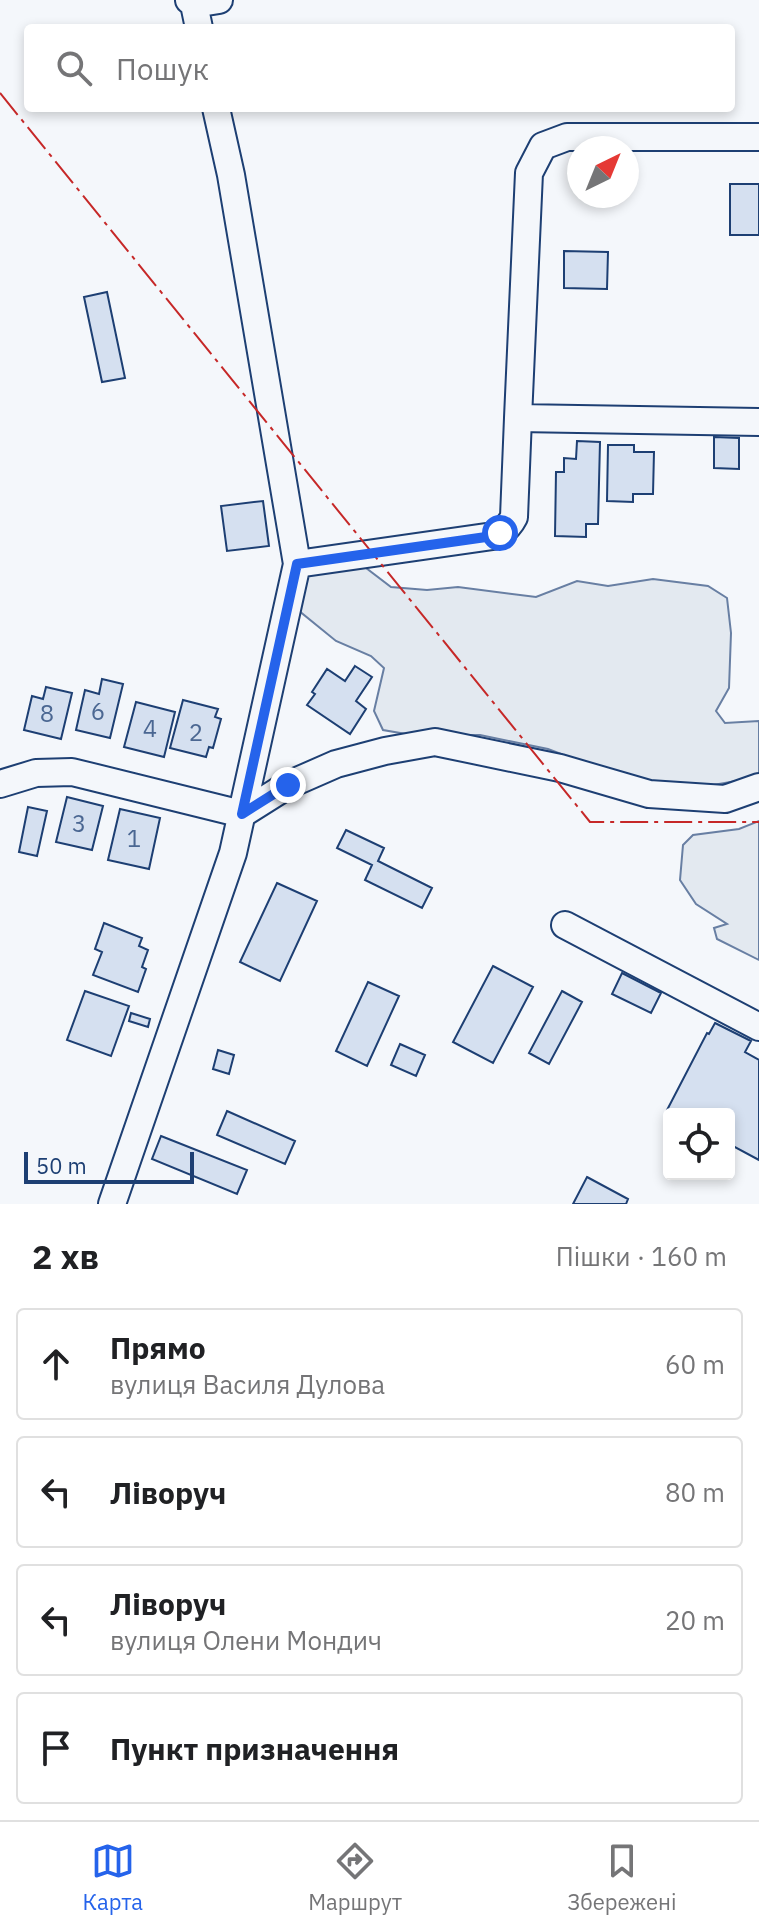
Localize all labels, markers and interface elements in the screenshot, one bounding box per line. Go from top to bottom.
search box [24,24,735,112]
icon: search [52,46,96,90]
text: Пошук [116,49,209,88]
north arrow [567,136,639,208]
route start [482,515,518,551]
house number: 6 [91,695,105,727]
house number: 8 [40,697,54,729]
house number: 4 [143,712,157,744]
house number: 2 [189,716,203,748]
route end [270,767,306,803]
house number: 3 [72,807,86,839]
house number: 1 [127,822,141,854]
map controls [663,1108,735,1180]
button: locate [663,1108,735,1180]
scale bar [24,1148,194,1184]
text: 50 m [36,1151,87,1180]
text: 2 хв [32,1234,99,1278]
text: Пішки · 160 m [556,1239,727,1273]
text: Прямо [110,1328,206,1367]
icon: ahead [34,1342,78,1386]
text: 60 m [665,1347,725,1381]
text: вулиця Василя Дулова [110,1367,385,1401]
icon: left [34,1470,78,1514]
text: Ліворуч [110,1473,226,1512]
text: 80 m [665,1475,725,1509]
text: Ліворуч [110,1584,226,1623]
icon: left [34,1598,78,1642]
text: 20 m [665,1603,725,1637]
text: вулиця Олени Мондич [110,1623,382,1657]
icon: arrive [34,1726,78,1770]
text: Пункт призначення [110,1729,399,1768]
tab: Карта [83,1839,143,1916]
tab: Маршрут [308,1839,402,1916]
tab: Збережені [567,1839,676,1916]

